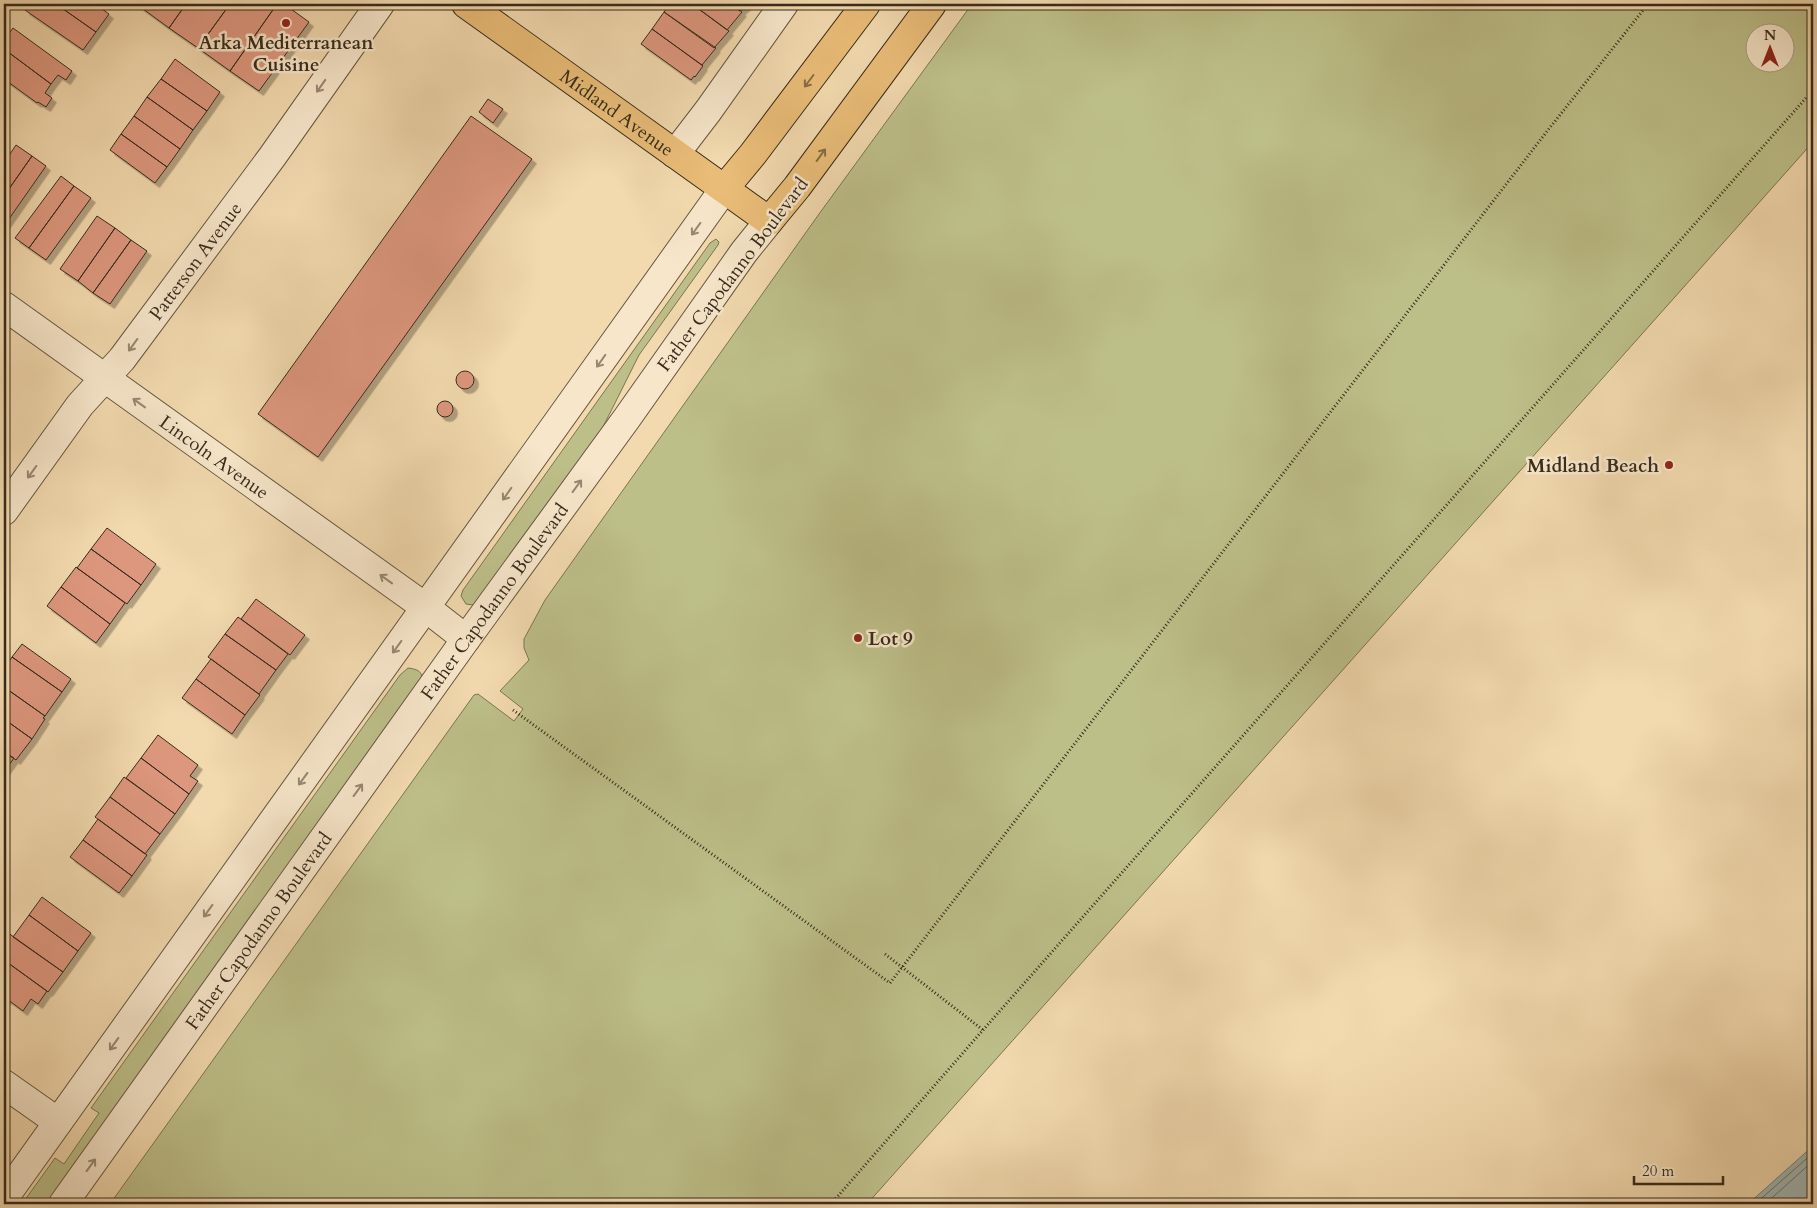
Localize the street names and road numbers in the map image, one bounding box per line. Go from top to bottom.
street label: Midland Avenue [555,63,679,163]
street label: Father Capodanno Boulevard [651,172,814,377]
street label: Patterson Avenue [143,197,248,326]
street label: Lincoln Avenue [154,409,274,506]
street label: Father Capodanno Boulevard [415,498,575,705]
street label: Father Capodanno Boulevard [180,827,338,1035]

